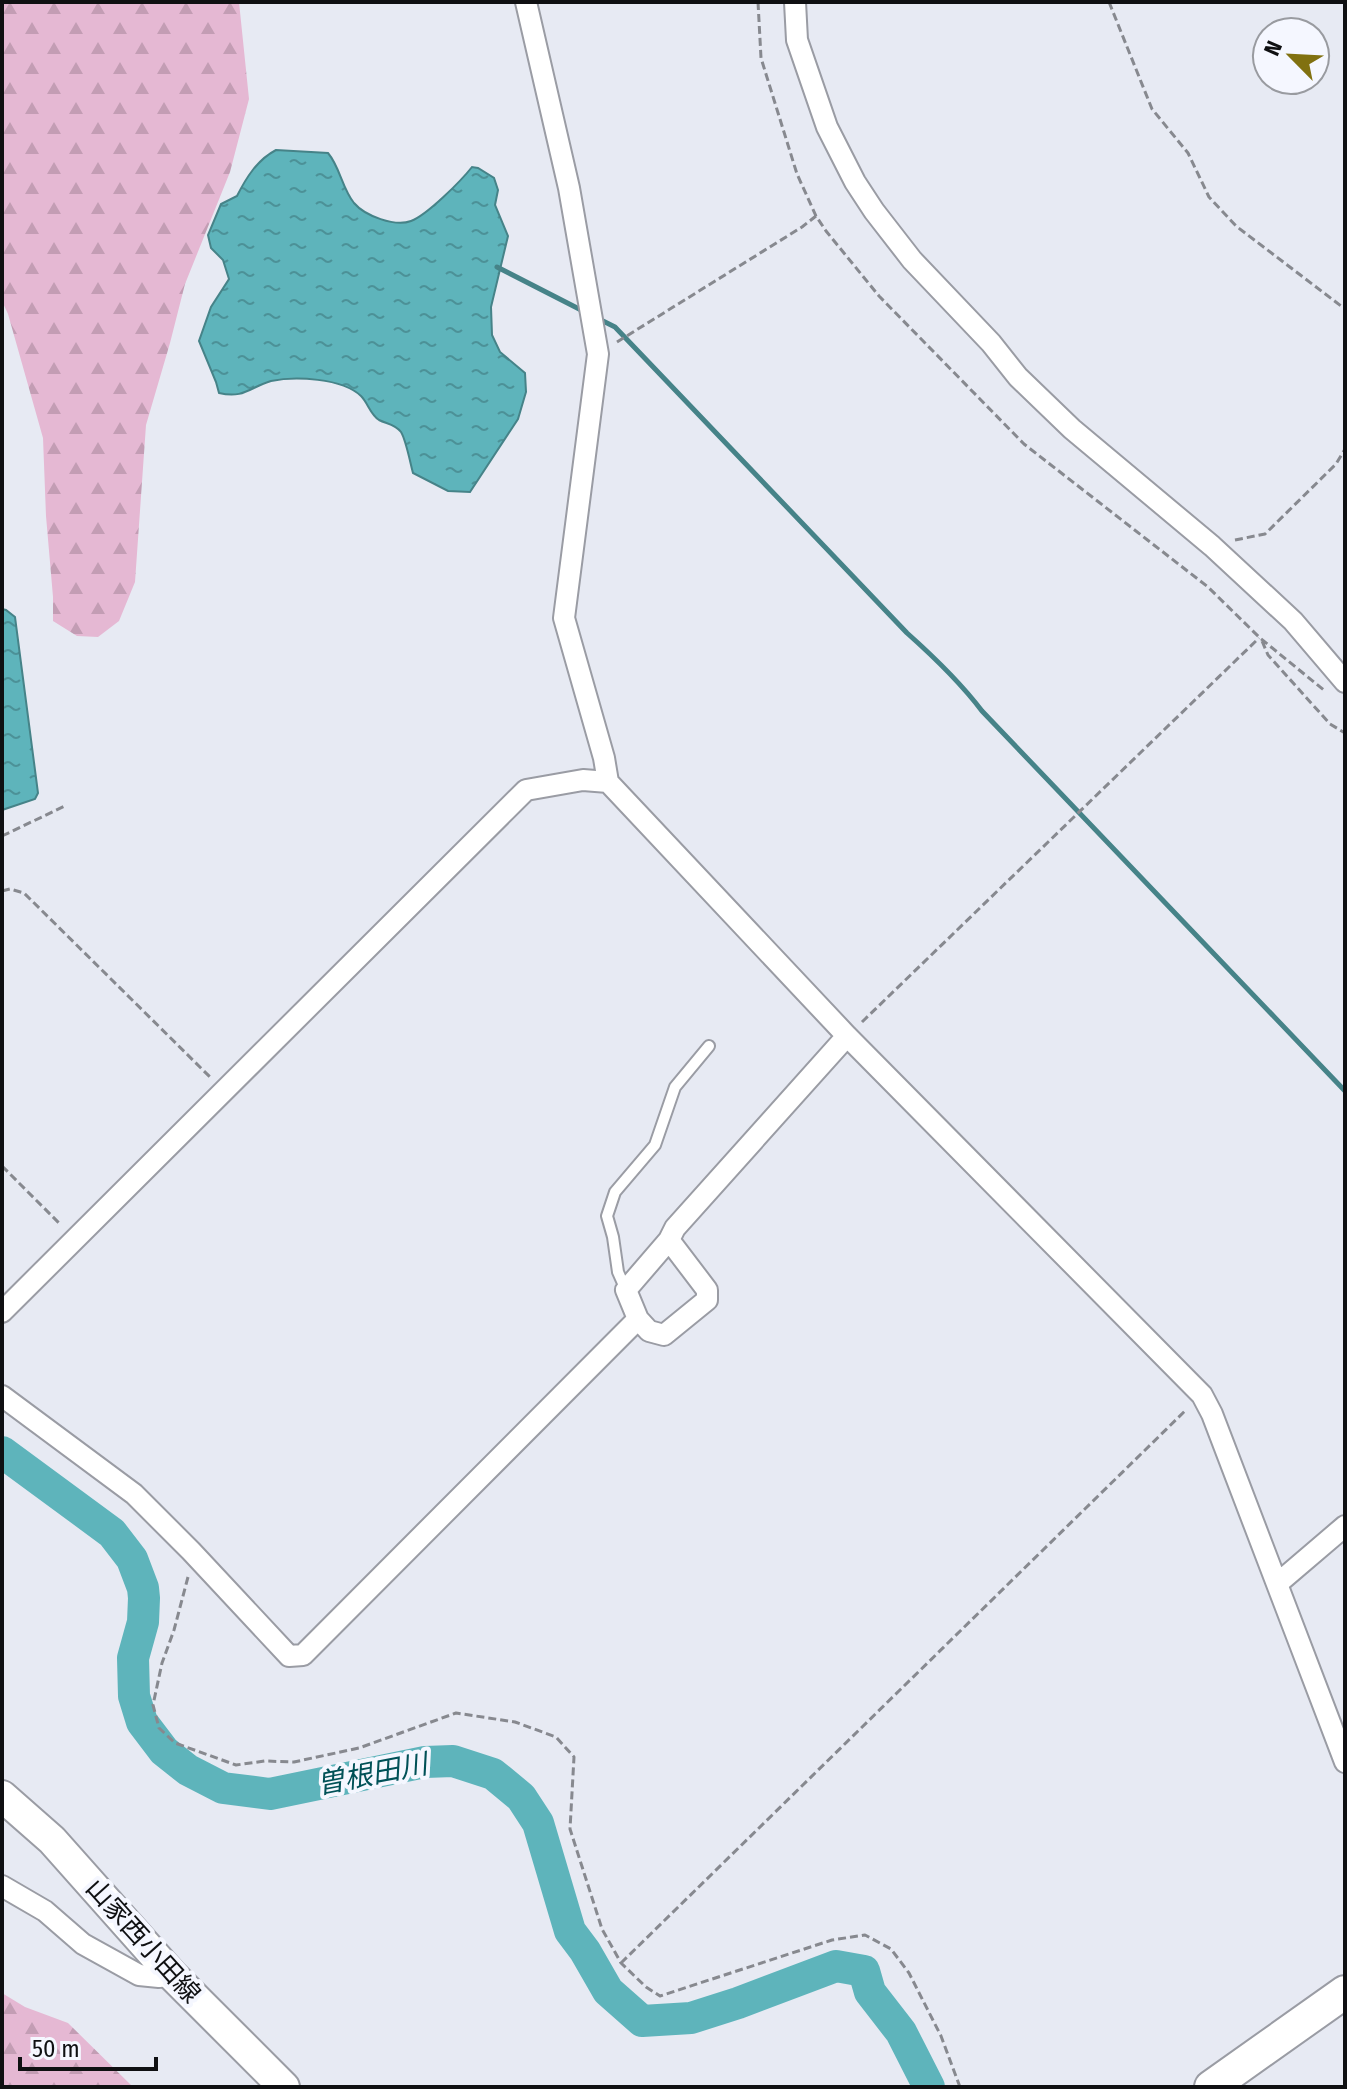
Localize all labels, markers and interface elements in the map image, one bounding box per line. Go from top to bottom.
north arrow [1251,16,1331,96]
text: N [1258,37,1288,60]
water label: 曽根田川 [314,1747,433,1801]
street label: 山家西小田線 [79,1873,207,2009]
scale bar [20,2021,156,2071]
text: 50 m [32,2035,80,2063]

